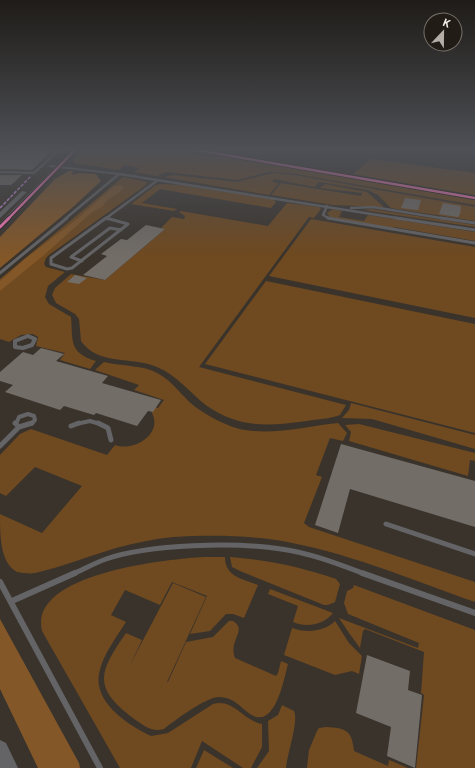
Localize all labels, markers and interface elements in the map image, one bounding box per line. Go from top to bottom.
north arrow [423,12,463,52]
text: K [441,15,453,30]

